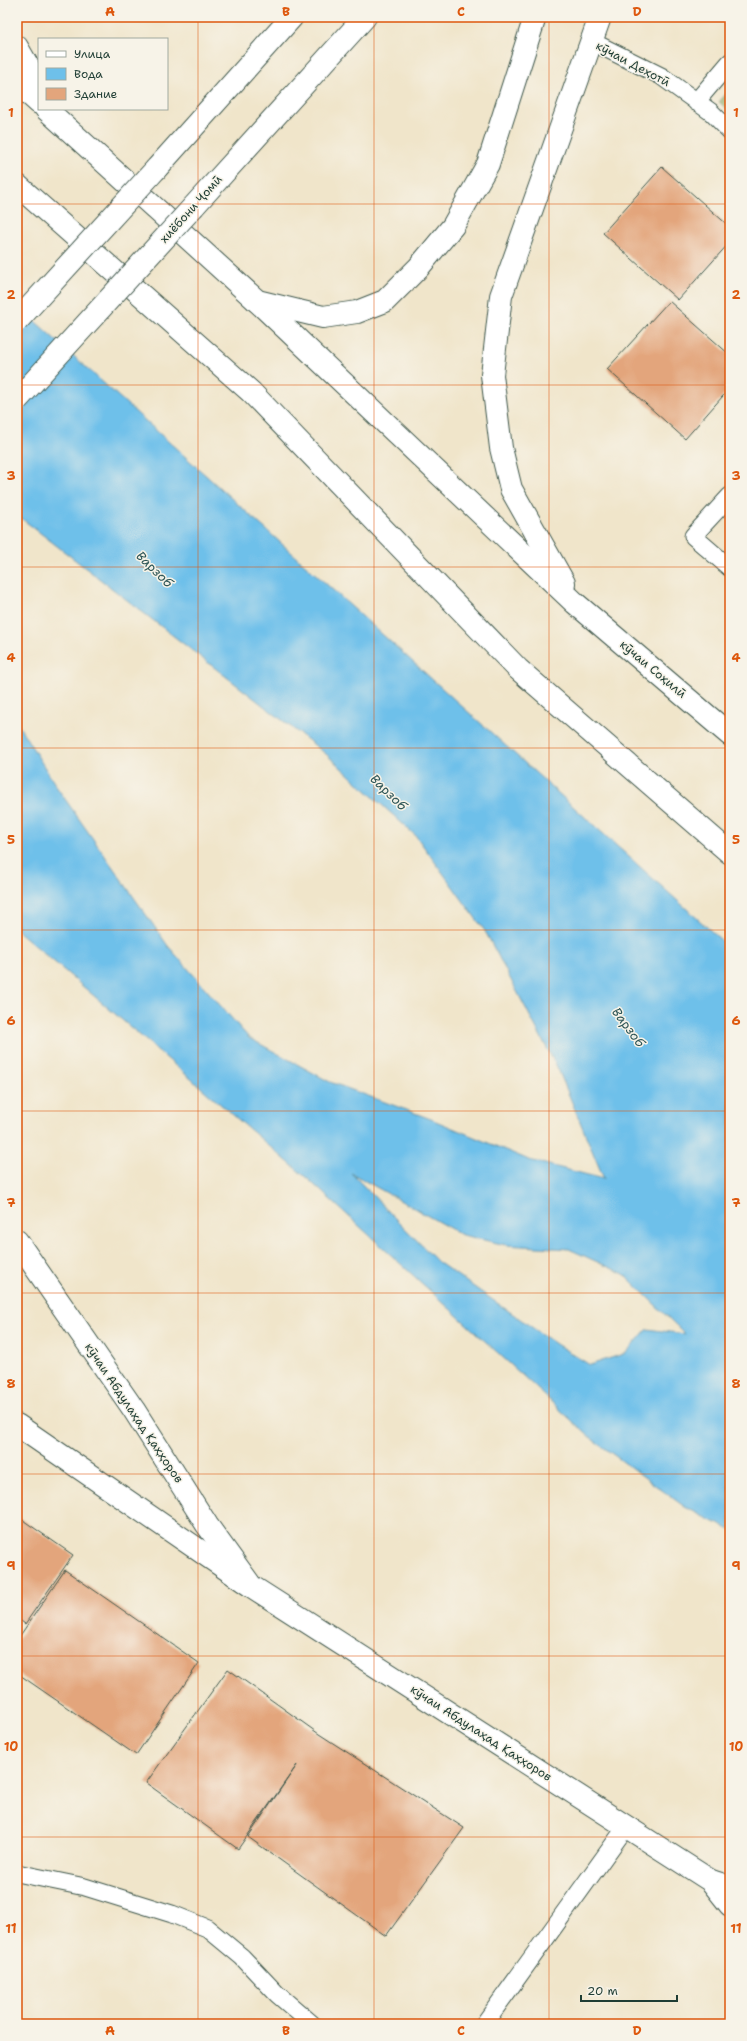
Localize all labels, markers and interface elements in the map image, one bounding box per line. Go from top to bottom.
text: A [105,3,115,20]
text: B [282,3,290,20]
text: C [457,3,465,20]
text: D [632,3,642,20]
legend [38,38,168,110]
street label: кӯчаи Деҳотӣ [593,38,673,90]
text: Улица [74,46,111,62]
text: Вода [74,66,103,82]
text: Здание [74,86,118,102]
text: 1 [8,104,14,121]
text: 1 [733,104,739,121]
street label: хиёбони Ҷомӣ [156,171,226,246]
text: 2 [6,286,16,303]
text: 2 [731,286,741,303]
text: 3 [6,467,16,484]
text: 3 [731,467,741,484]
water label: Варзоб [132,547,178,592]
street label: кӯчаи Соҳилӣ [616,636,690,702]
text: 4 [6,649,16,666]
text: 4 [731,649,741,666]
water label: Варзоб [366,770,412,815]
text: 5 [7,831,15,848]
text: 5 [732,831,740,848]
water label: Варзоб [608,1004,650,1051]
text: 6 [6,1012,16,1029]
text: 6 [731,1012,741,1029]
text: 7 [6,1194,16,1211]
text: 7 [731,1194,741,1211]
street label: кӯчаи Абдулаҳад Қаҳҳоров [81,1340,187,1486]
text: 8 [6,1375,16,1392]
text: 8 [731,1375,741,1392]
text: 9 [6,1557,16,1574]
text: 9 [731,1557,741,1574]
street label: кӯчаи Абдулаҳад Қаҳҳоров [407,1681,555,1785]
text: 10 [4,1738,18,1755]
text: 10 [729,1738,743,1755]
text: 11 [5,1920,17,1937]
text: 11 [730,1920,742,1937]
scale bar [581,1977,677,2003]
text: 20 m [587,1983,618,1999]
text: A [105,2022,115,2039]
text: B [282,2022,290,2039]
text: C [457,2022,465,2039]
text: D [632,2022,642,2039]

